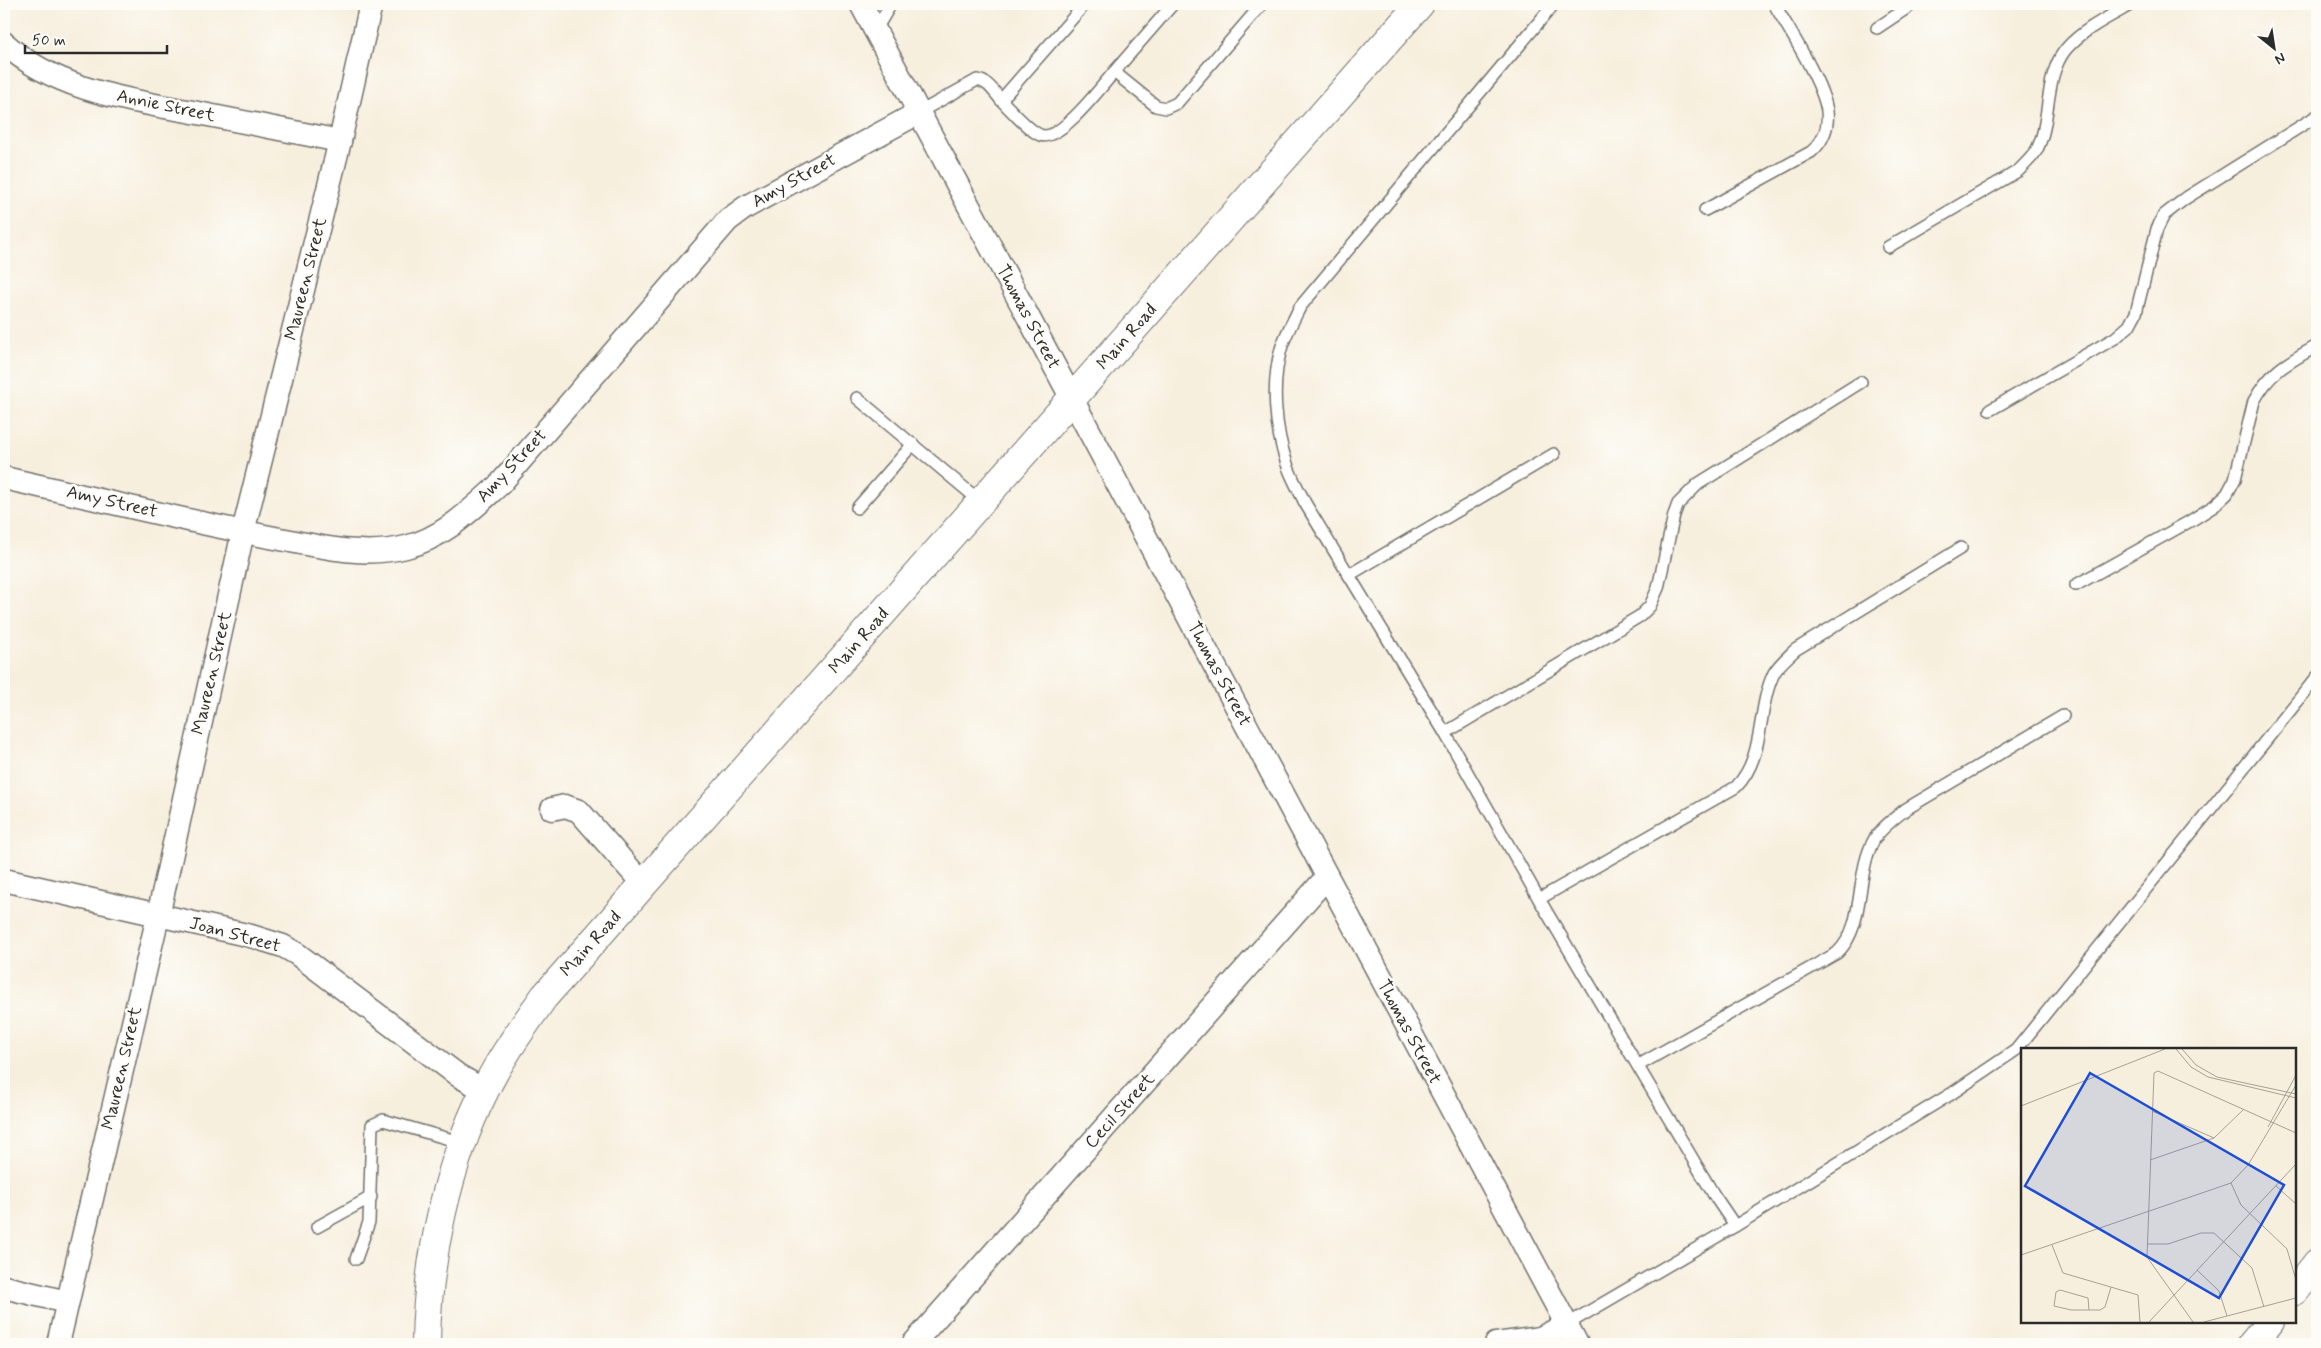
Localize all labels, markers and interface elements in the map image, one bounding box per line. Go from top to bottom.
scale bar [25,22,168,54]
north arrow [2248,22,2298,72]
text: 50 m [32,31,66,51]
text: N [2271,48,2289,69]
street label: Annie Street [115,84,218,128]
street label: Amy Street [748,148,840,214]
street label: Maureen Street [279,215,333,343]
street label: Thomas Street [990,261,1066,373]
street label: Main Road [1091,299,1163,375]
street label: Amy Street [472,424,552,508]
street label: Amy Street [64,480,160,524]
street label: Main Road [823,603,895,679]
street label: Maureen Street [186,609,238,737]
street label: Thomas Street [1181,618,1257,730]
street label: Main Road [555,906,627,982]
street label: Joan Street [187,911,283,959]
street label: Thomas Street [1371,976,1447,1088]
street label: Maureen Street [96,1004,148,1132]
inset map [2021,1048,2296,1323]
street label: Cecil Street [1080,1068,1161,1154]

